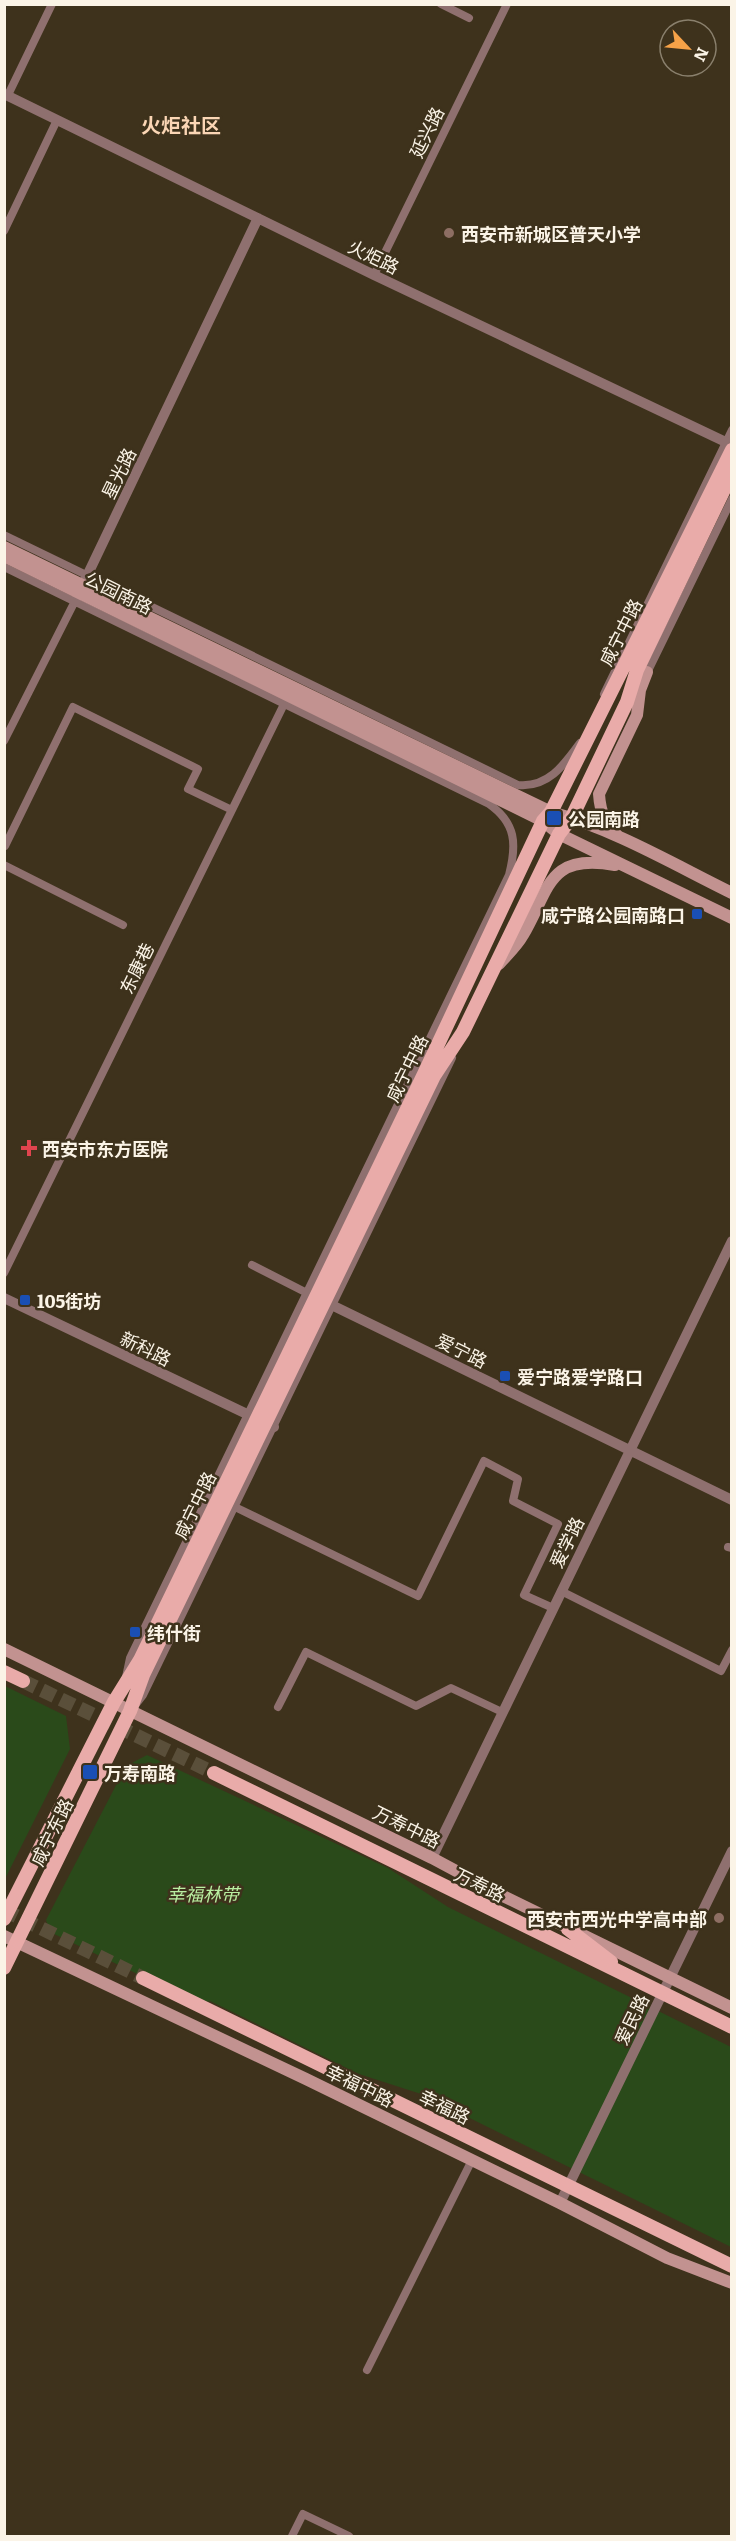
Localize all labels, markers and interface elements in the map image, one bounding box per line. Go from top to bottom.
north arrow [658,18,718,78]
text: N [689,44,716,66]
street label: 延兴路 [402,102,450,162]
district label: 火炬社区 [141,109,221,139]
place label: 西安市新城区普天小学 [461,220,641,247]
marker: 西安市新城区普天小学 [442,226,456,240]
street label: 火炬路 [344,232,404,280]
street label: 星光路 [94,443,142,503]
street label: 公园南路 [81,564,157,620]
street label: 咸宁中路 [592,594,648,670]
place label: 公园南路 [568,805,640,832]
marker: 公园南路 [545,809,563,827]
place label: 咸宁路公园南路口 [541,901,685,928]
marker: 咸宁路公园南路口 [690,907,704,921]
street label: 东康巷 [112,938,160,998]
street label: 咸宁中路 [378,1030,434,1106]
place label: 西安市东方医院 [42,1135,168,1162]
marker: 西安市东方医院 [20,1139,38,1157]
place label: 105街坊 [37,1287,101,1314]
marker: 105街坊 [18,1293,32,1307]
street label: 新科路 [116,1324,176,1372]
street label: 爱宁路 [432,1326,492,1374]
place label: 爱宁路爱学路口 [517,1363,643,1390]
marker: 爱宁路爱学路口 [498,1369,512,1383]
street label: 咸宁中路 [166,1467,222,1543]
street label: 爱学路 [542,1512,590,1572]
place label: 纬什街 [147,1619,201,1646]
marker: 纬什街 [128,1625,142,1639]
place label: 万寿南路 [104,1759,176,1786]
marker: 万寿南路 [81,1763,99,1781]
street label: 咸宁东路 [23,1794,79,1870]
street label: 万寿中路 [369,1798,445,1854]
street label: 万寿路 [450,1860,510,1908]
park label: 幸福林带 [167,1880,242,1907]
place label: 西安市西光中学高中部 [527,1905,707,1932]
marker: 西安市西光中学高中部 [712,1911,726,1925]
street label: 爱民路 [607,1989,655,2049]
street label: 幸福中路 [322,2057,398,2113]
street label: 幸福路 [415,2082,475,2130]

